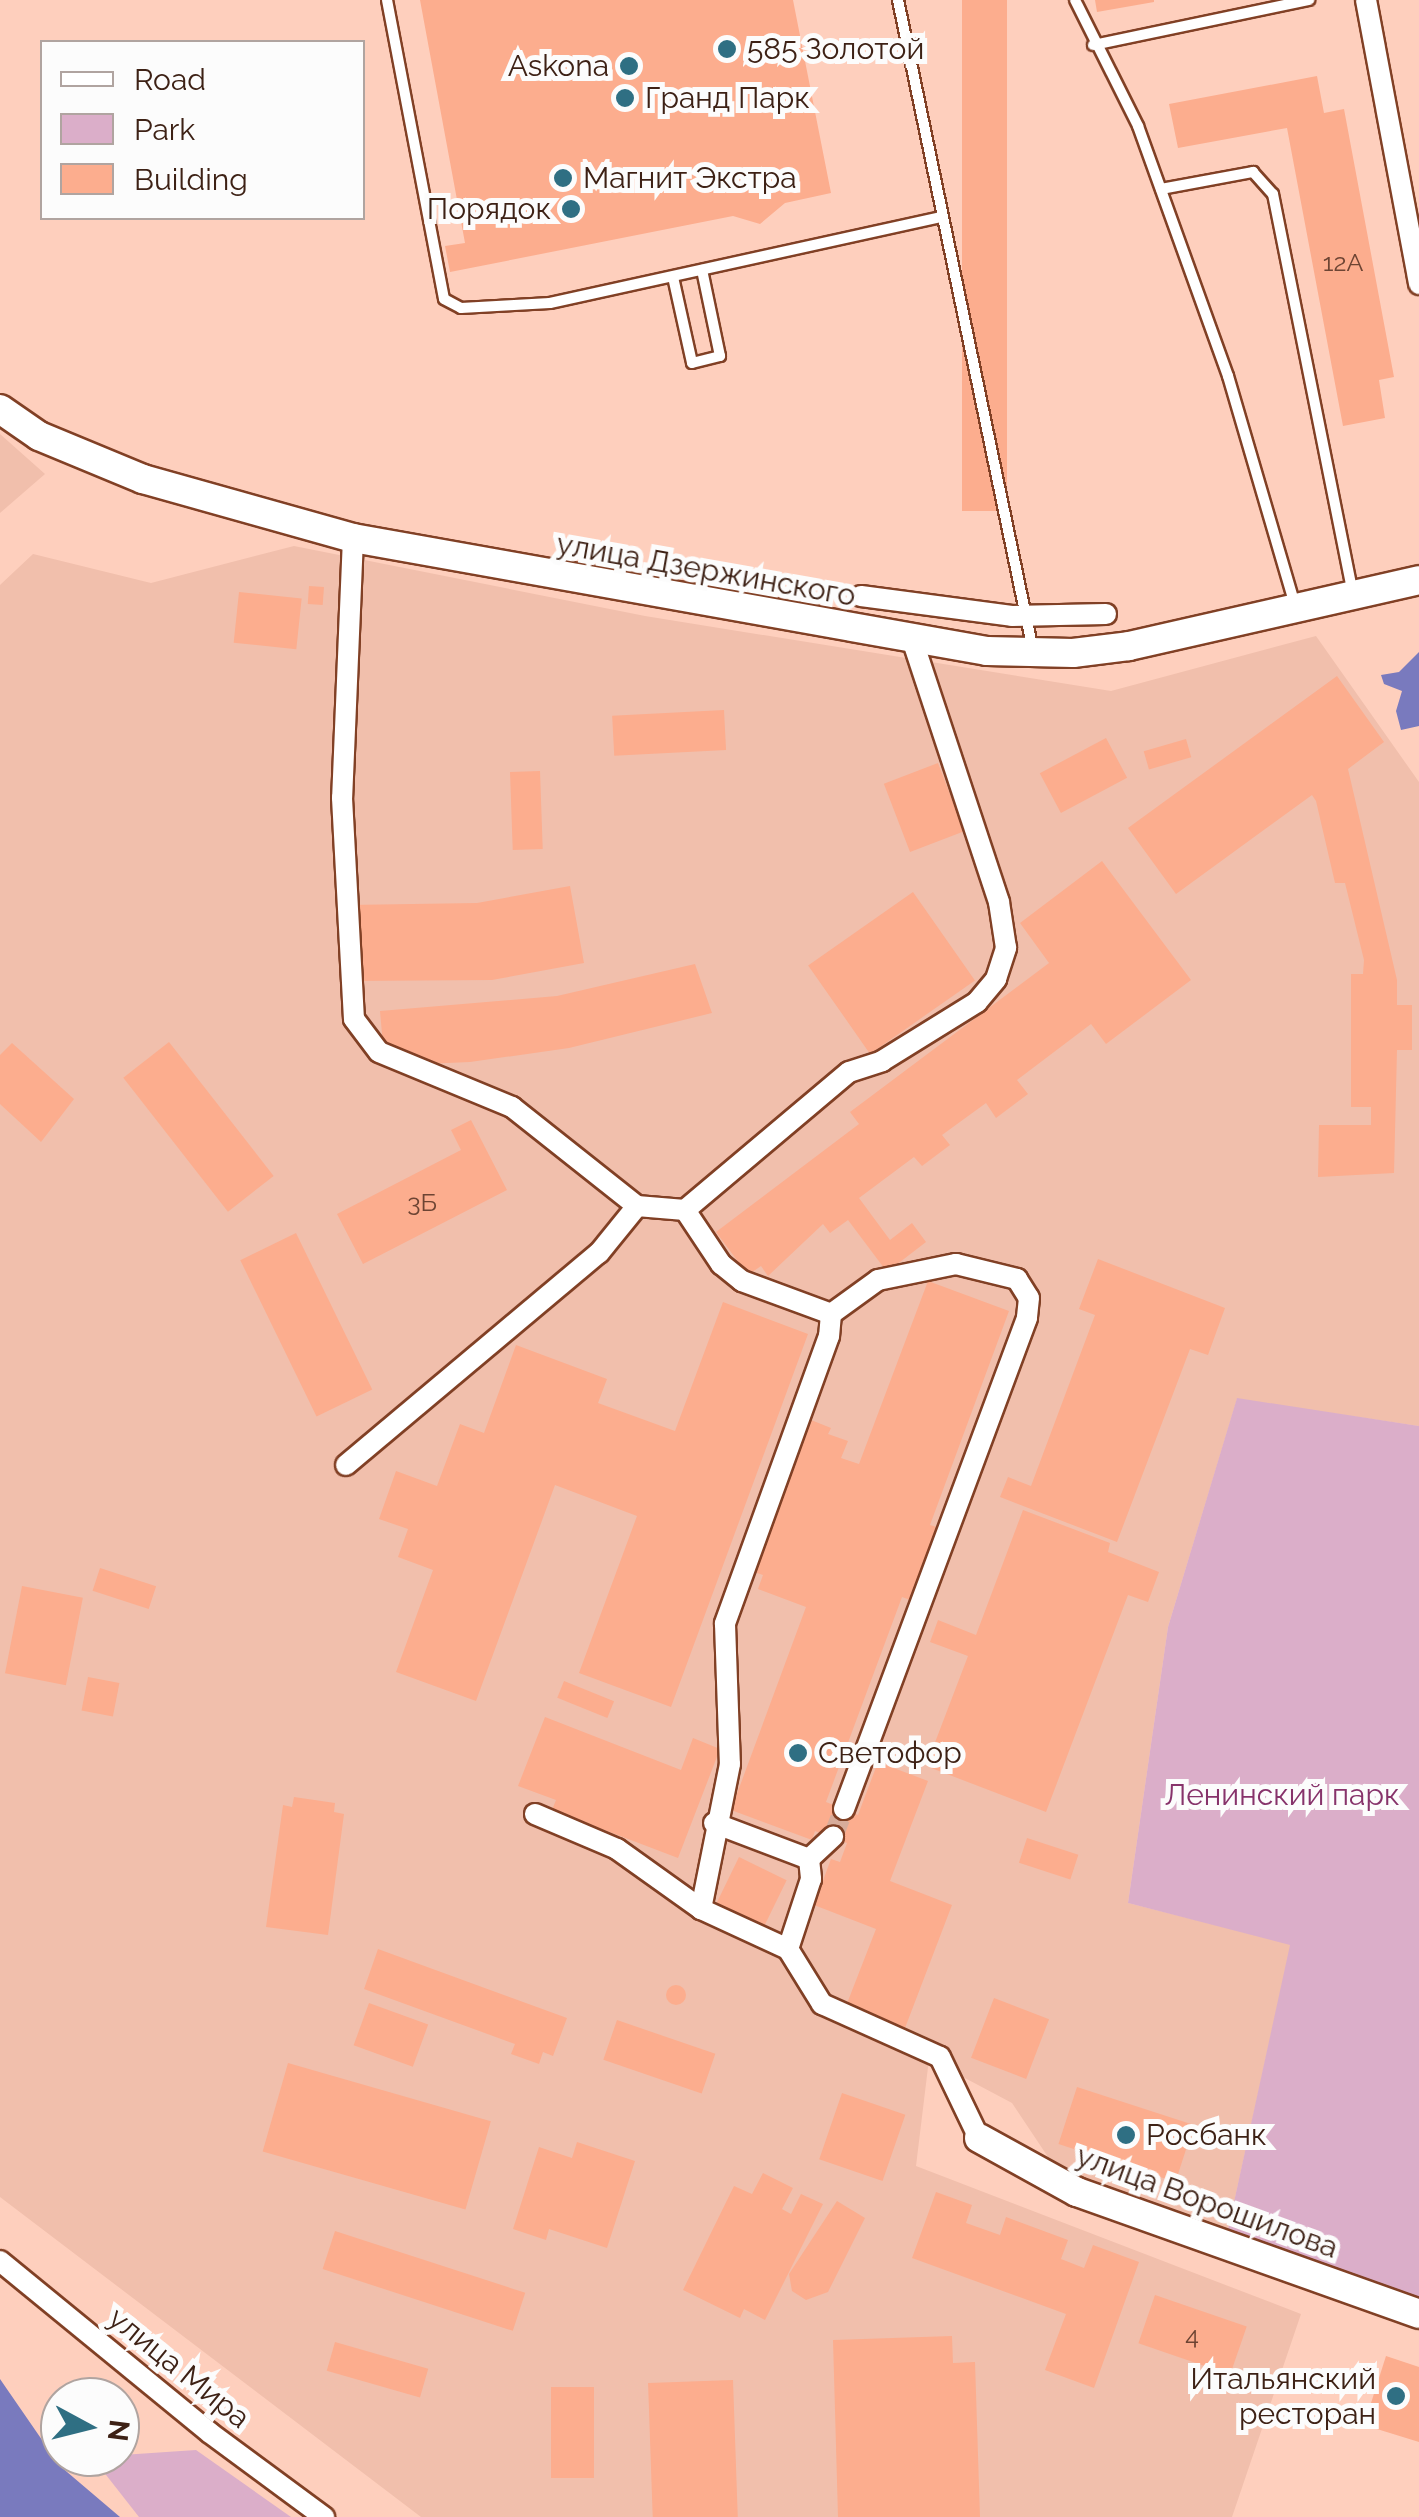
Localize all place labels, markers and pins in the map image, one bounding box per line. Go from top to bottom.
place label: 585 Золотой [747,31,924,67]
marker: 585 Золотой [716,38,738,60]
place label: Askona [508,48,609,84]
marker: Askona [618,55,640,77]
place label: Гранд Парк [645,80,810,116]
marker: Гранд Парк [614,87,636,109]
place label: Магнит Экстра [583,160,797,196]
marker: Магнит Экстра [552,167,574,189]
place label: Порядок [427,191,551,227]
marker: Порядок [560,198,582,220]
place label: Светофор [818,1735,962,1771]
marker: Светофор [787,1742,809,1764]
place label: Росбанк [1146,2117,1267,2153]
marker: Росбанк [1115,2124,1137,2146]
place label: Итальянский ресторан [1190,2361,1376,2432]
marker: Итальянский ресторан [1385,2385,1407,2407]

